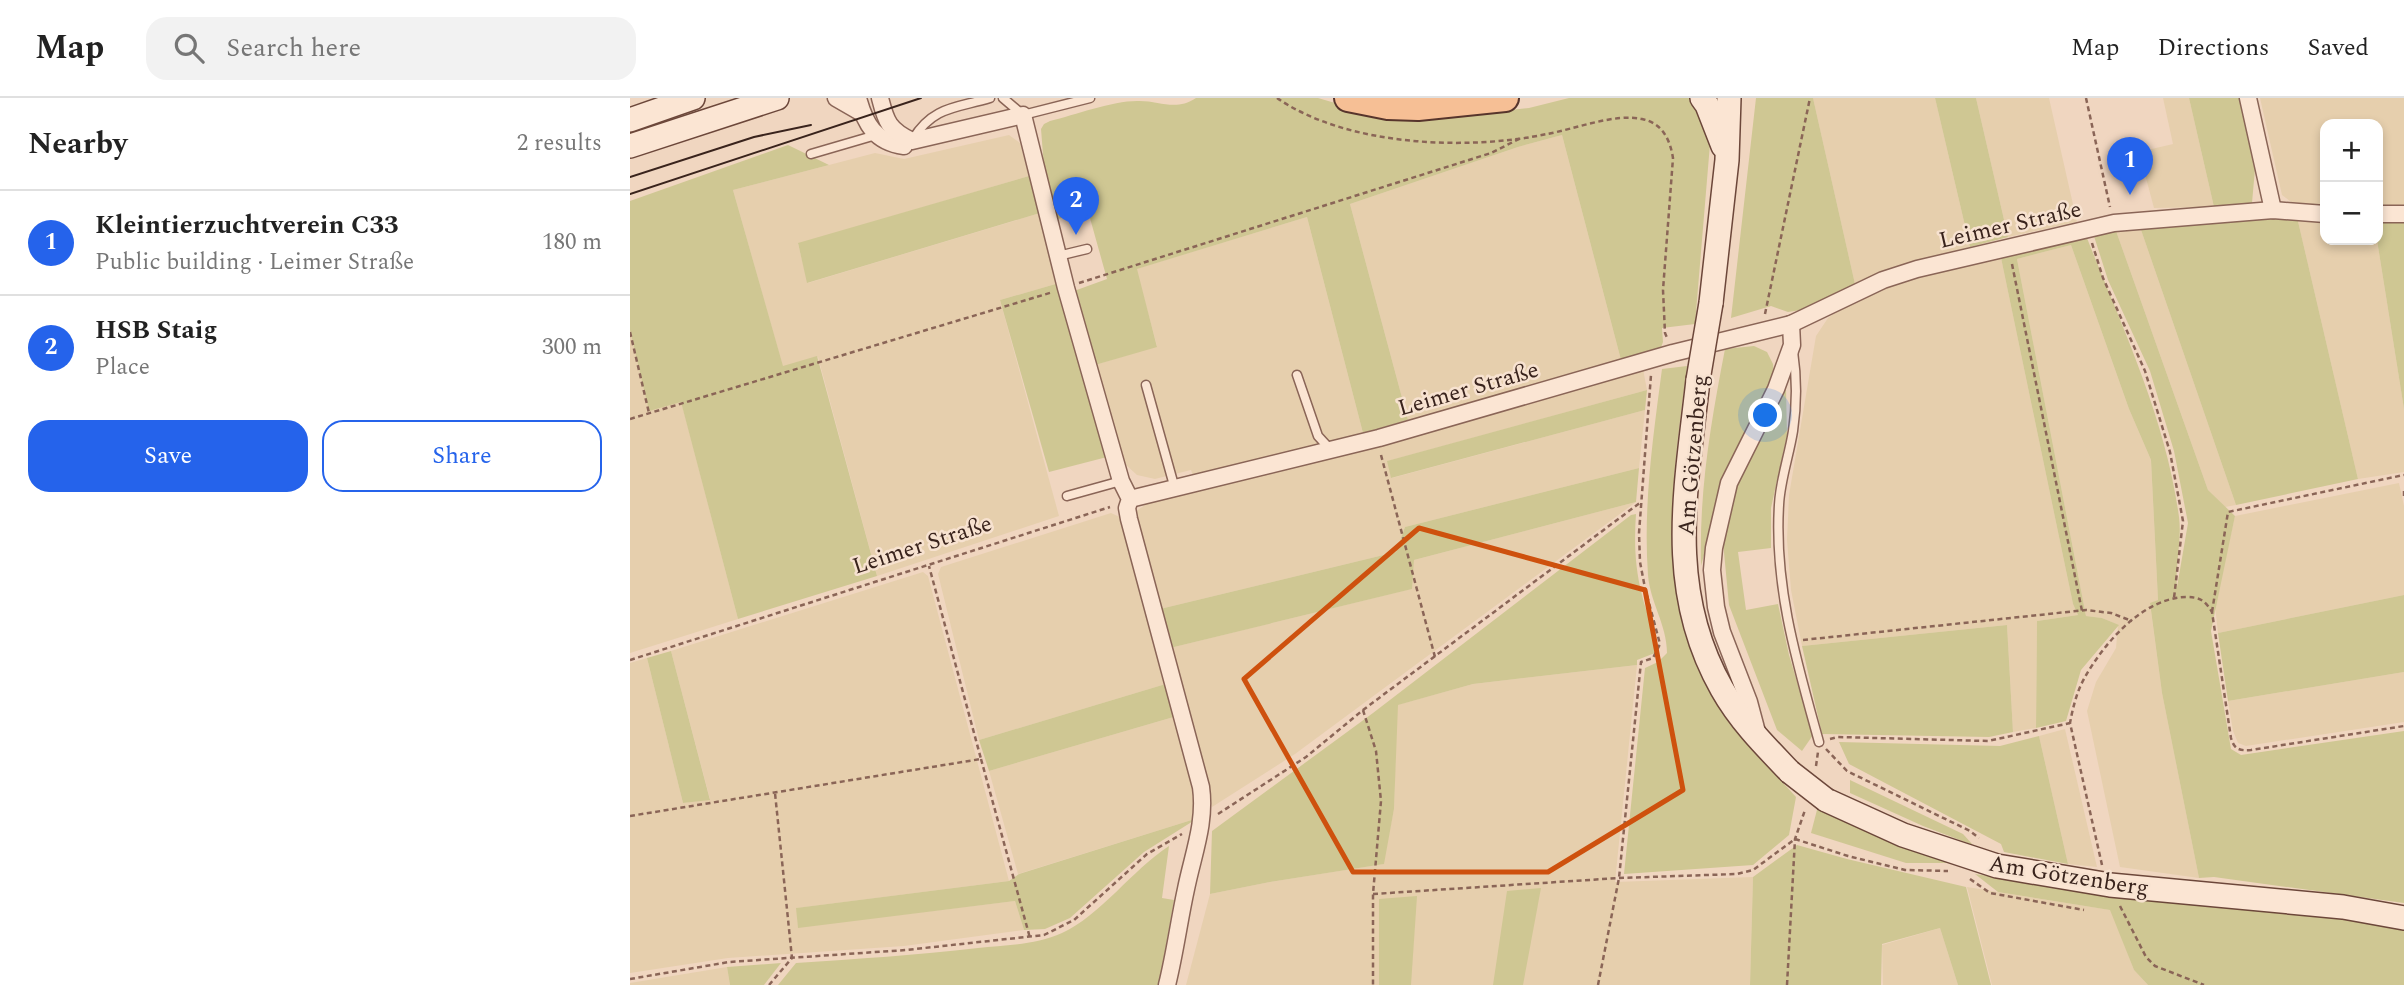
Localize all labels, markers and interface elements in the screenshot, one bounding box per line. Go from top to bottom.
search box [146,17,636,80]
text: Map [35,23,104,73]
text: Search here [226,28,361,68]
icon: search [170,29,208,67]
text: Map [2071,30,2119,66]
text: Directions [2157,30,2269,66]
text: Saved [2307,30,2369,66]
map controls [2320,119,2383,245]
button: + [2320,119,2383,182]
text: Nearby [28,121,127,167]
text: 2 results [517,126,602,161]
pin: 1 [2107,137,2153,195]
pin: 2 [1053,177,1099,235]
button: − [2320,182,2383,245]
street label: Leimer Straße [1936,192,2085,259]
text: Kleintierzuchtverein C33 [95,205,399,245]
text: 1 [45,225,57,260]
text: 180 m [542,225,602,260]
text: Public building · Leimer Straße [95,245,414,280]
text: HSB Staig [95,310,218,350]
text: 2 [45,330,57,365]
text: 300 m [542,330,602,365]
text: Place [95,350,150,385]
street label: Leimer Straße [1394,353,1543,426]
street label: Am Götzenberg [1669,373,1718,537]
your location [1748,398,1782,432]
button: Save [28,420,308,492]
button: Share [322,420,602,492]
street label: Leimer Straße [848,506,997,584]
street label: Am Götzenberg [1986,847,2151,906]

